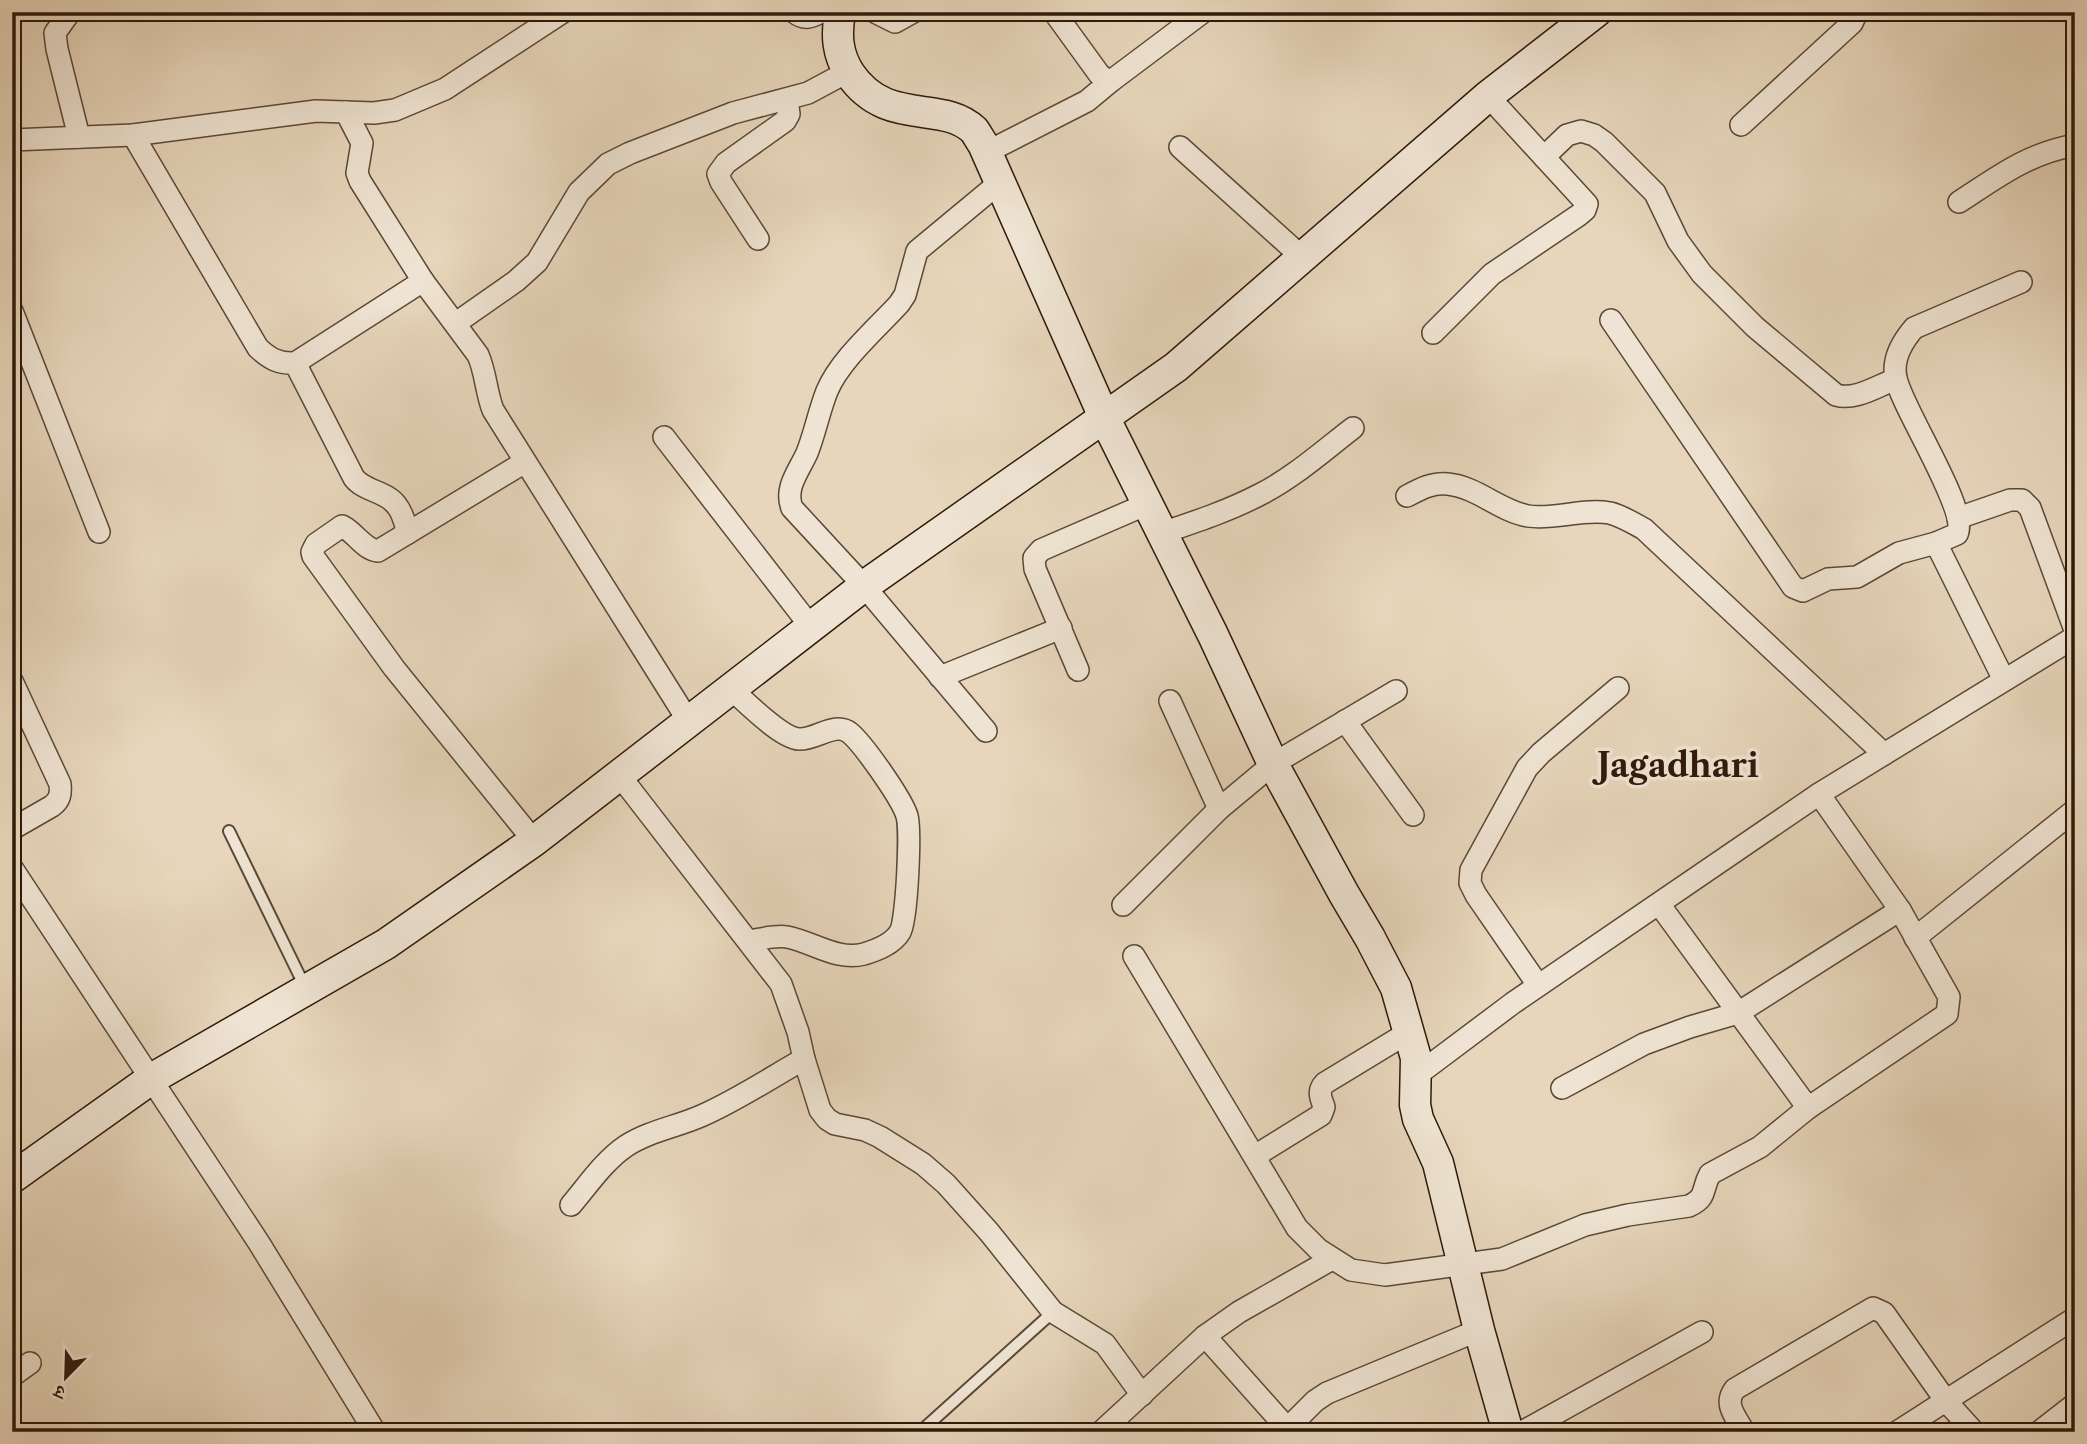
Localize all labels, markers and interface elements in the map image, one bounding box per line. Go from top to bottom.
district label: Jagadhari [1591,745,1759,786]
north arrow [32,1342,102,1412]
text: उ [49,1379,70,1405]

